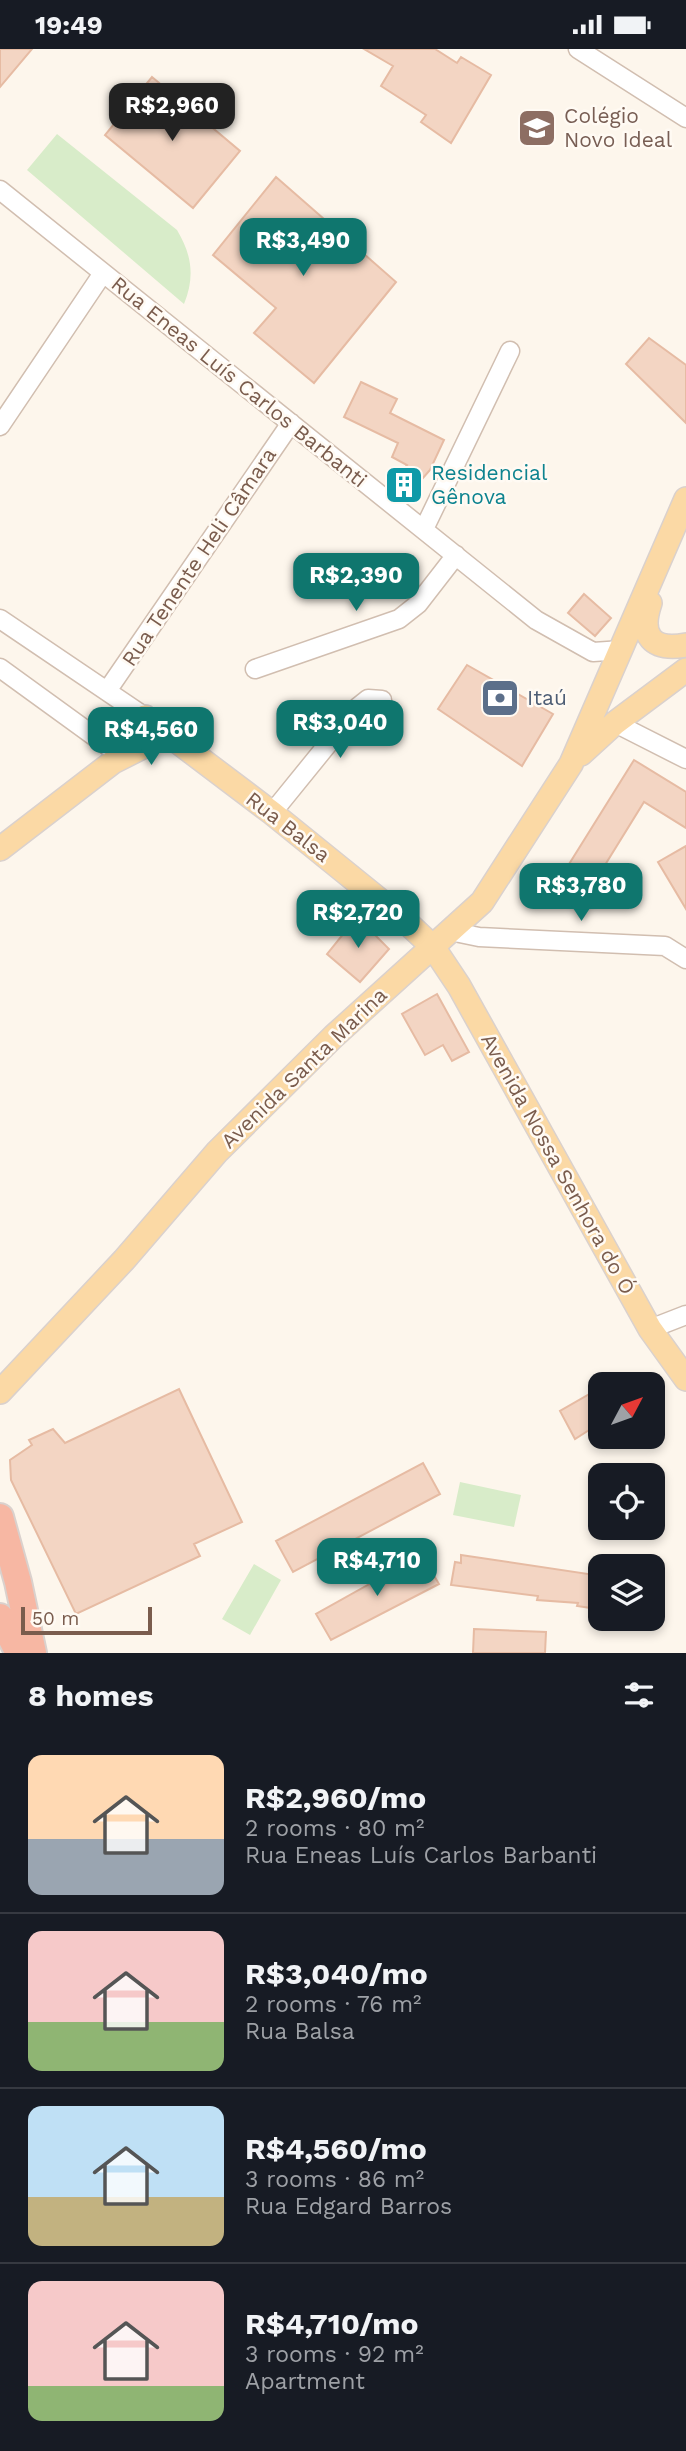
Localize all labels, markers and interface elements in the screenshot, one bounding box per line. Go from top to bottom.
text: 19:49 [35,10,103,40]
pin: R$2,960 [107,83,237,143]
text: R$2,960 [125,92,219,119]
place label: Colégio Novo Ideal [564,103,673,152]
school or university icon: Colégio Novo Ideal [516,107,558,149]
pin: R$3,490 [238,219,368,278]
text: R$3,490 [256,227,350,254]
street label: Rua Eneas Luís Carlos Barbanti [106,271,372,493]
street label: Rua Tenente Heli Câmara [116,443,281,671]
place label: Residencial Gênova [431,460,548,509]
building icon: Residencial Gênova [383,464,425,506]
pin: R$2,390 [291,553,421,613]
text: R$2,390 [309,562,403,589]
bank icon: Itaú [479,677,521,719]
place label: Itaú [527,685,567,710]
pin: R$3,040 [275,701,405,760]
pin: R$4,560 [86,707,216,767]
text: R$3,040 [292,709,388,736]
text: R$4,560 [104,716,198,743]
street label: Rua Balsa [241,786,336,867]
pin: R$3,780 [516,863,646,923]
text: R$3,780 [535,872,627,899]
pin: R$2,720 [293,891,423,950]
text: R$2,720 [313,899,403,926]
street label: Avenida Santa Marina [216,982,392,1153]
street label: Avenida Nossa Senhora do Ó [476,1029,641,1299]
north arrow [588,1372,665,1449]
map controls [588,1372,665,1631]
button: locate [588,1463,665,1540]
pin: R$4,710 [312,1539,442,1598]
text: R$4,710 [333,1547,421,1574]
button: layers [588,1554,665,1631]
scale bar [21,1604,152,1636]
text: 50 m [32,1607,79,1630]
icon: filters [620,1676,658,1714]
text: 8 homes [28,1678,154,1713]
text: R$2,960/mo [245,1780,426,1815]
icon: home [84,1783,168,1867]
text: 2 rooms · 80 m² [245,1815,424,1842]
text: Rua Eneas Luís Carlos Barbanti [245,1842,597,1869]
text: R$3,040/mo [245,1956,428,1991]
icon: home [84,1959,168,2043]
text: 2 rooms · 76 m² [245,1991,421,2018]
text: Rua Balsa [245,2018,355,2045]
text: R$4,560/mo [245,2131,427,2166]
icon: home [84,2134,168,2218]
text: 3 rooms · 86 m² [245,2166,424,2193]
text: Rua Edgard Barros [245,2193,452,2220]
text: R$4,710/mo [245,2306,418,2341]
icon: home [84,2309,168,2393]
text: 3 rooms · 92 m² [245,2341,424,2368]
text: Apartment [245,2368,365,2395]

